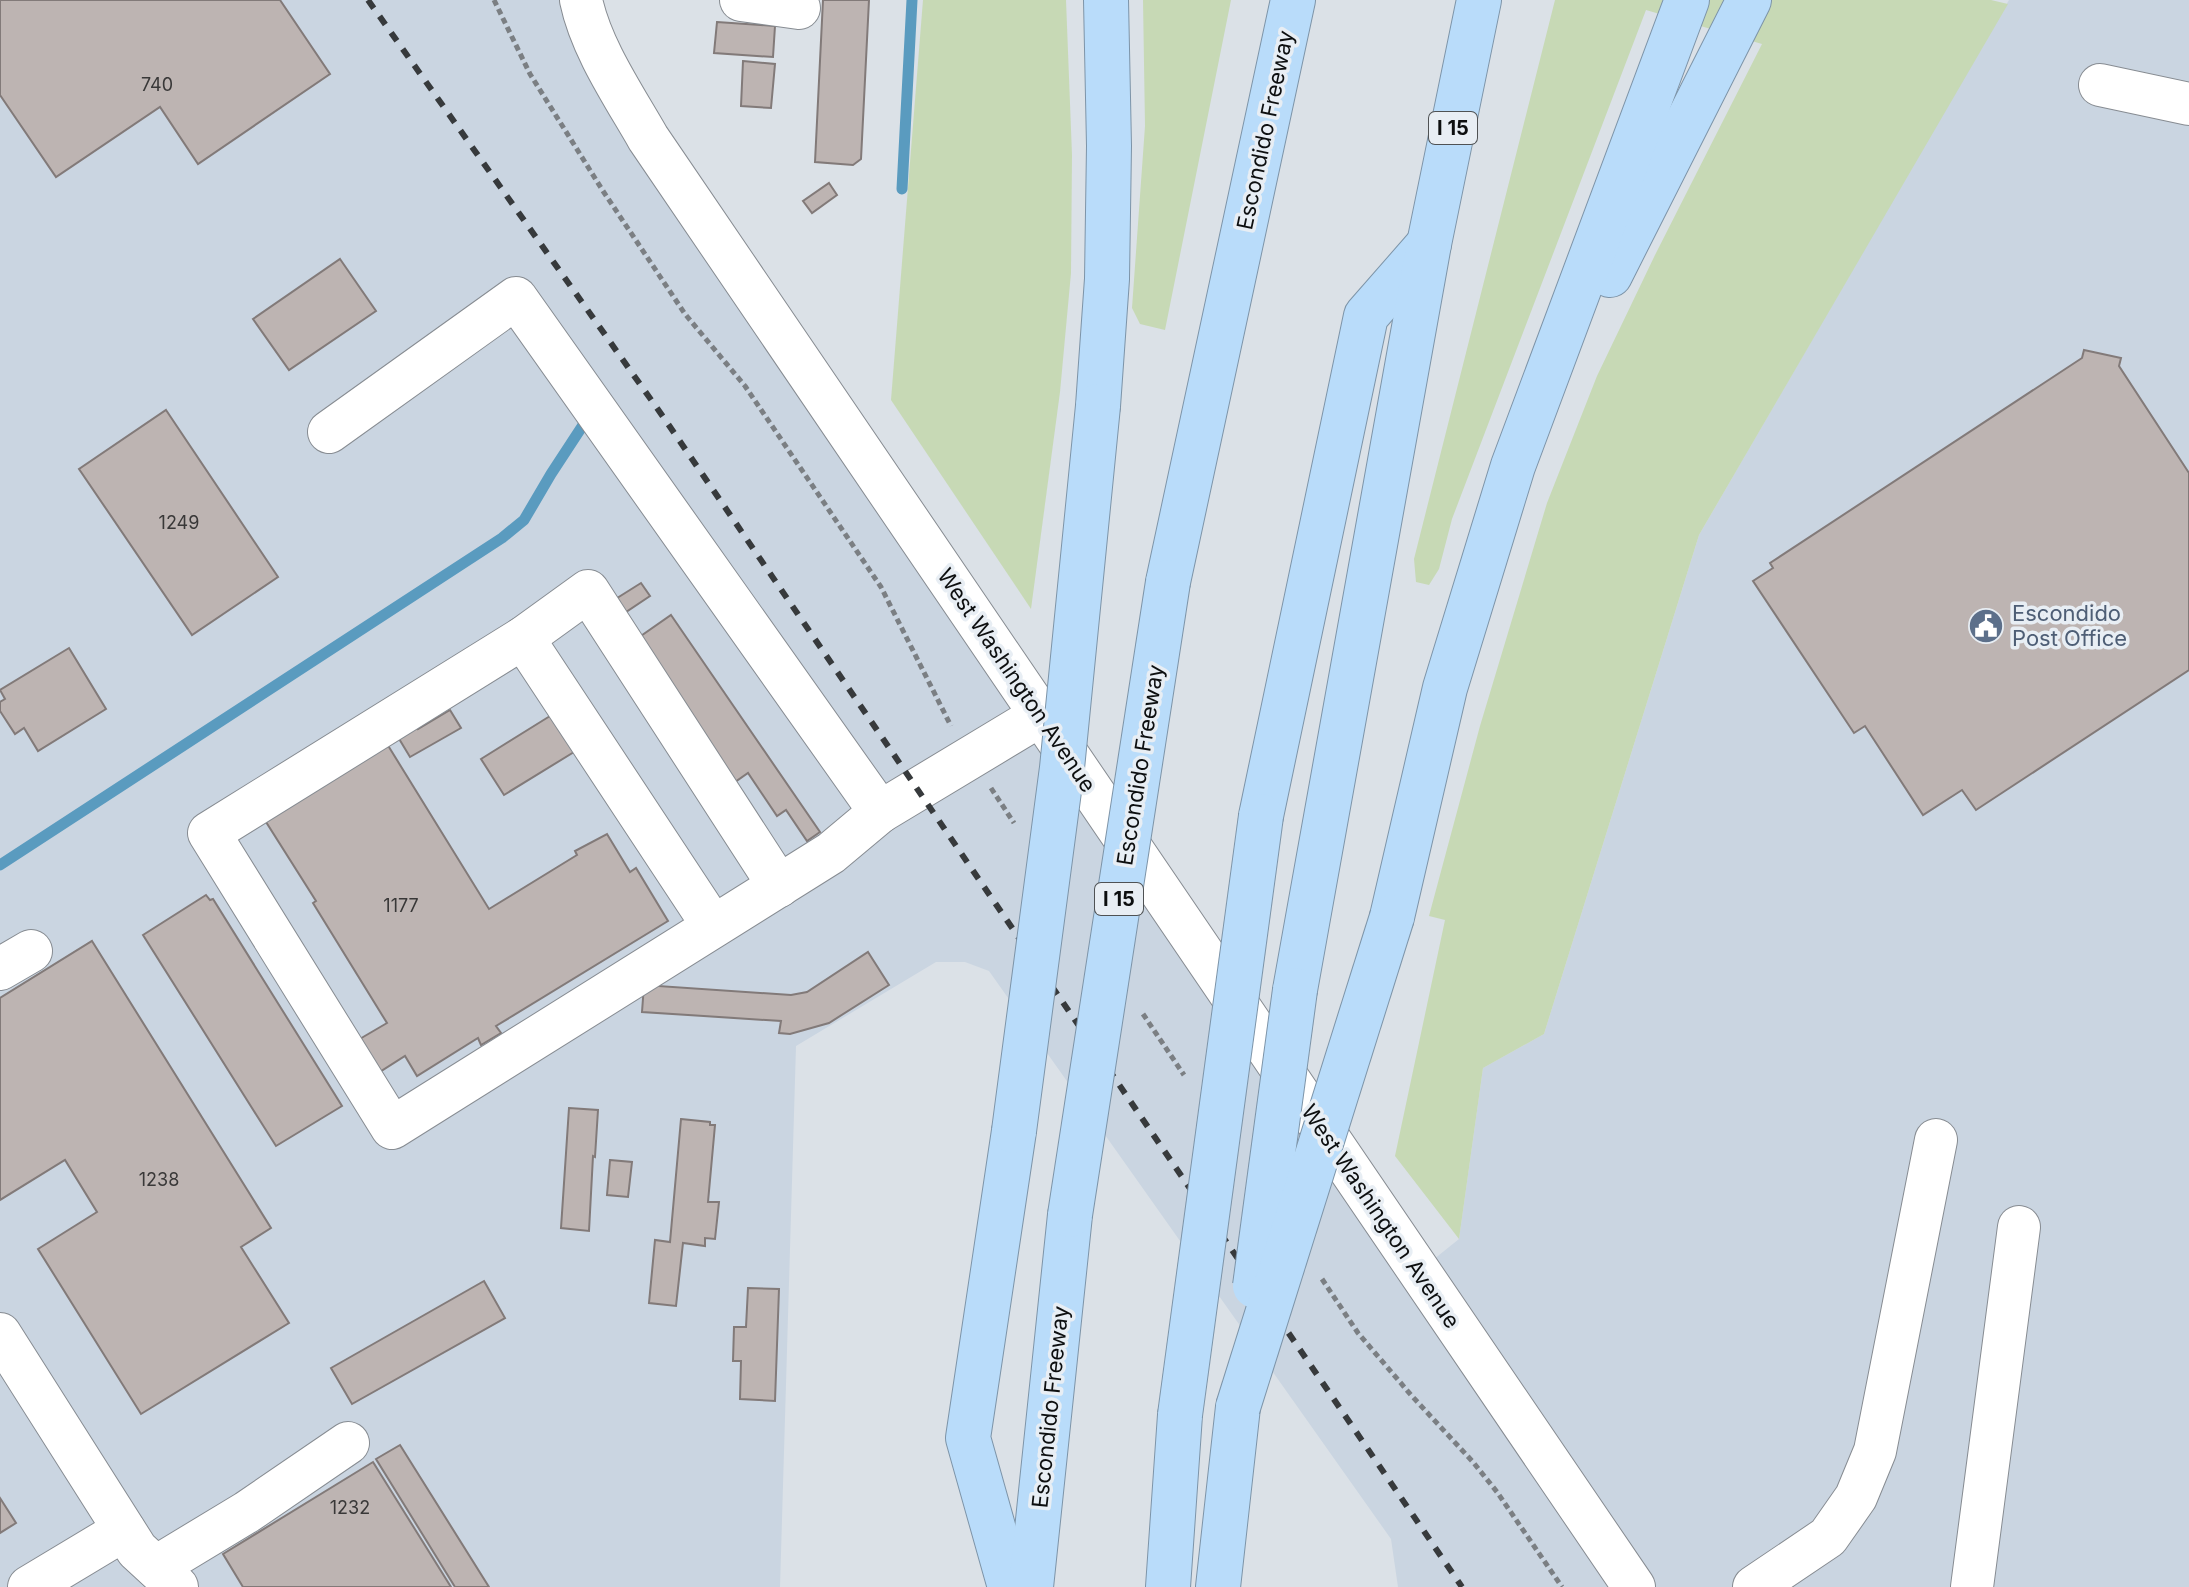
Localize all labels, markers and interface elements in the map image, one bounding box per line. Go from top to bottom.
street label: Escondido Freeway [1231,28,1299,232]
house number: 740 [141,74,173,95]
road number: I 15 [1429,112,1477,144]
house number: 1249 [159,512,199,533]
street label: West Washington Avenue [932,563,1102,797]
place label: Escondido Post Office [2012,600,2127,651]
public building icon: Escondido Post Office [1967,607,2005,645]
street label: Escondido Freeway [1111,663,1169,867]
road number: I 15 [1095,883,1143,915]
house number: 1177 [383,895,419,916]
street label: West Washington Avenue [1296,1099,1466,1333]
house number: 1238 [139,1169,179,1190]
street label: Escondido Freeway [1026,1305,1074,1509]
house number: 1232 [330,1497,370,1518]

